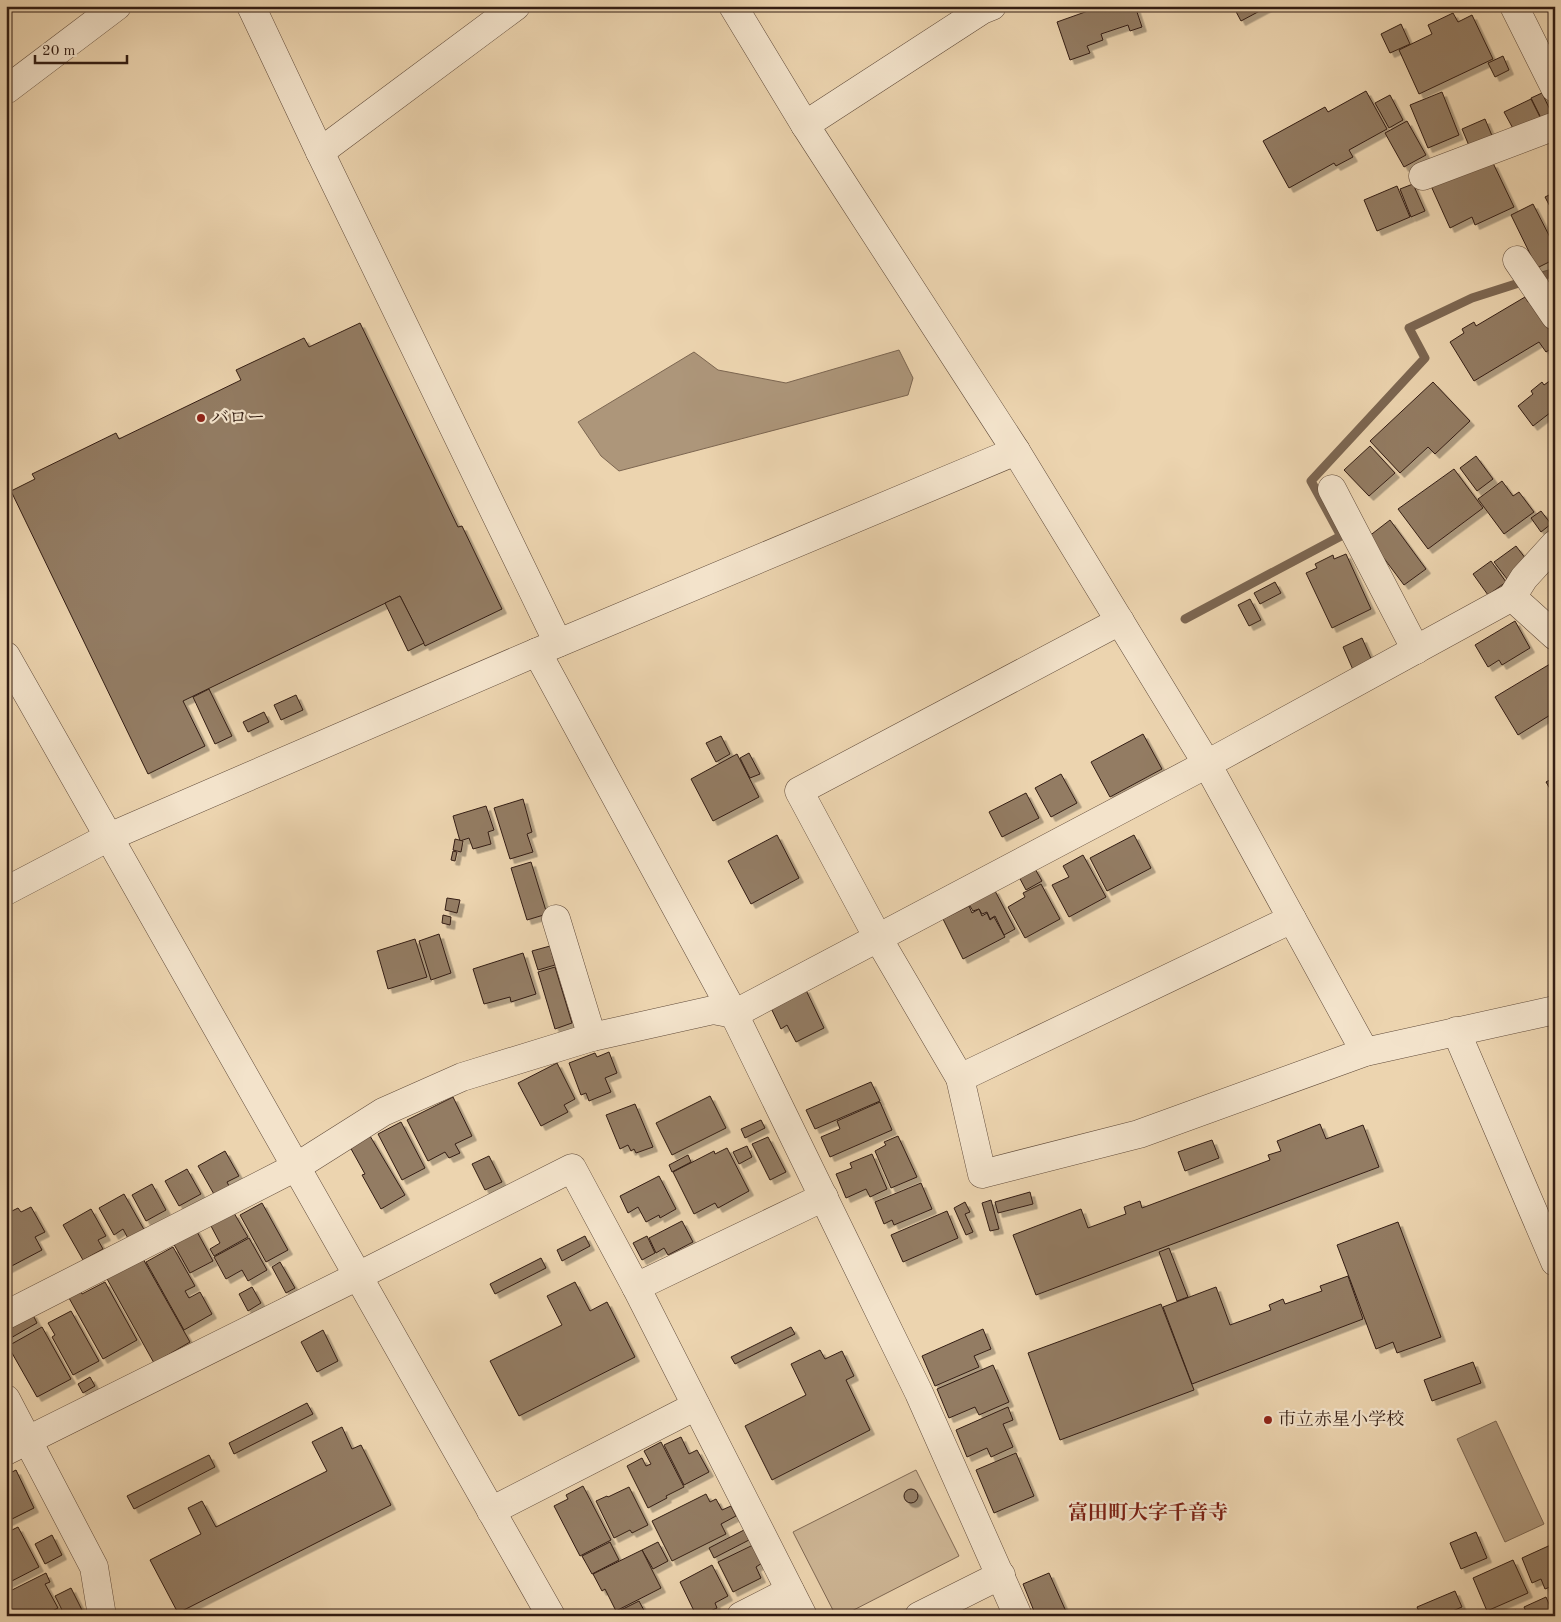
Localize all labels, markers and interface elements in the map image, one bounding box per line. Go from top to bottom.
scale bar [35,32,128,64]
text: 20 m [42,44,76,59]
place label: バロー [211,409,265,427]
marker: バロー [195,412,207,424]
place label: 市立赤星小学校 [1278,1409,1404,1429]
marker: 市立赤星小学校 [1262,1414,1274,1426]
district label: 富田町大字千音寺 [1068,1502,1228,1524]

